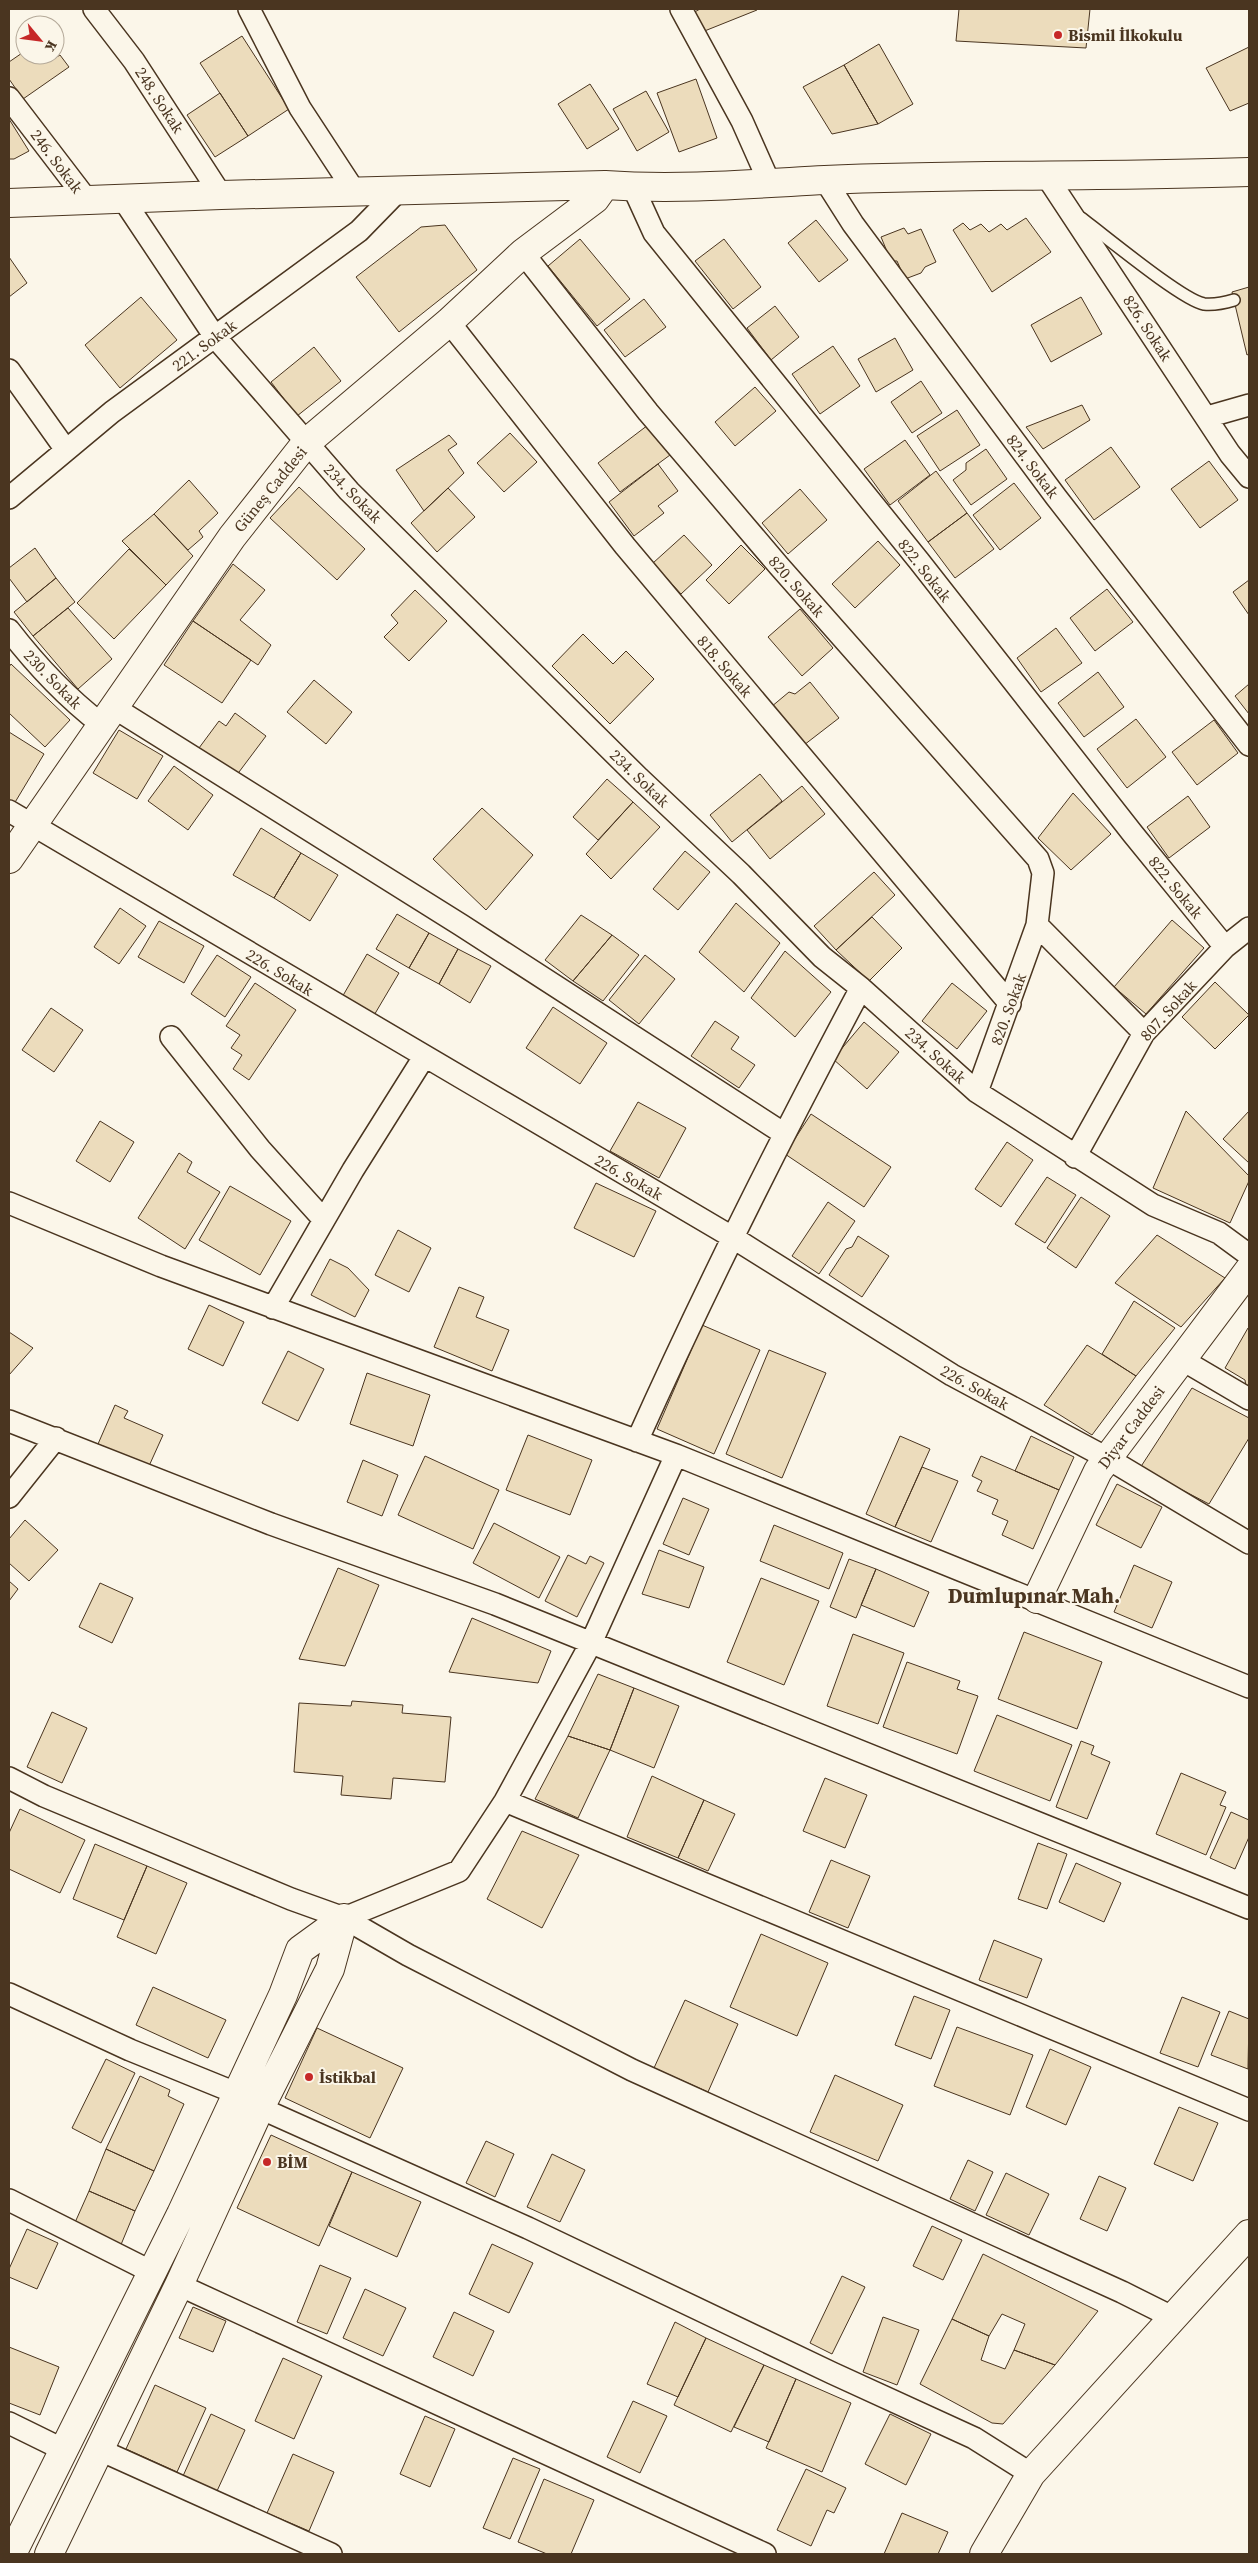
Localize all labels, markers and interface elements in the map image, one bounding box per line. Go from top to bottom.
north arrow [15,15,65,65]
place label: Bismil İlkokulu [1068,24,1183,46]
marker: Bismil İlkokulu [1052,29,1064,41]
text: K [40,37,62,56]
street label: 248. Sokak [130,63,190,138]
street label: 246. Sokak [26,124,88,198]
street label: 826. Sokak [1118,291,1178,366]
street label: 221. Sokak [167,314,241,376]
street label: 824. Sokak [1002,429,1064,503]
street label: Güneş Caddesi [228,441,312,537]
street label: 234. Sokak [319,458,387,528]
street label: 822. Sokak [893,534,957,607]
street label: 820. Sokak [764,550,830,622]
street label: 818. Sokak [692,630,758,702]
street label: 230. Sokak [19,644,87,714]
street label: 234. Sokak [605,744,675,812]
street label: 822. Sokak [1144,851,1208,923]
street label: 226. Sokak [242,943,318,1001]
street label: 820. Sokak [985,970,1031,1048]
street label: 807. Sokak [1135,975,1201,1045]
street label: 234. Sokak [901,1022,971,1088]
street label: 226. Sokak [591,1149,667,1205]
street label: 226. Sokak [937,1359,1013,1415]
street label: Diyar Caddesi [1093,1381,1170,1473]
district label: Dumlupınar Mah. [948,1581,1120,1610]
place label: İstikbal [319,2066,376,2088]
marker: İstikbal [303,2071,315,2083]
place label: BİM [277,2151,308,2173]
marker: BİM [261,2156,273,2168]

